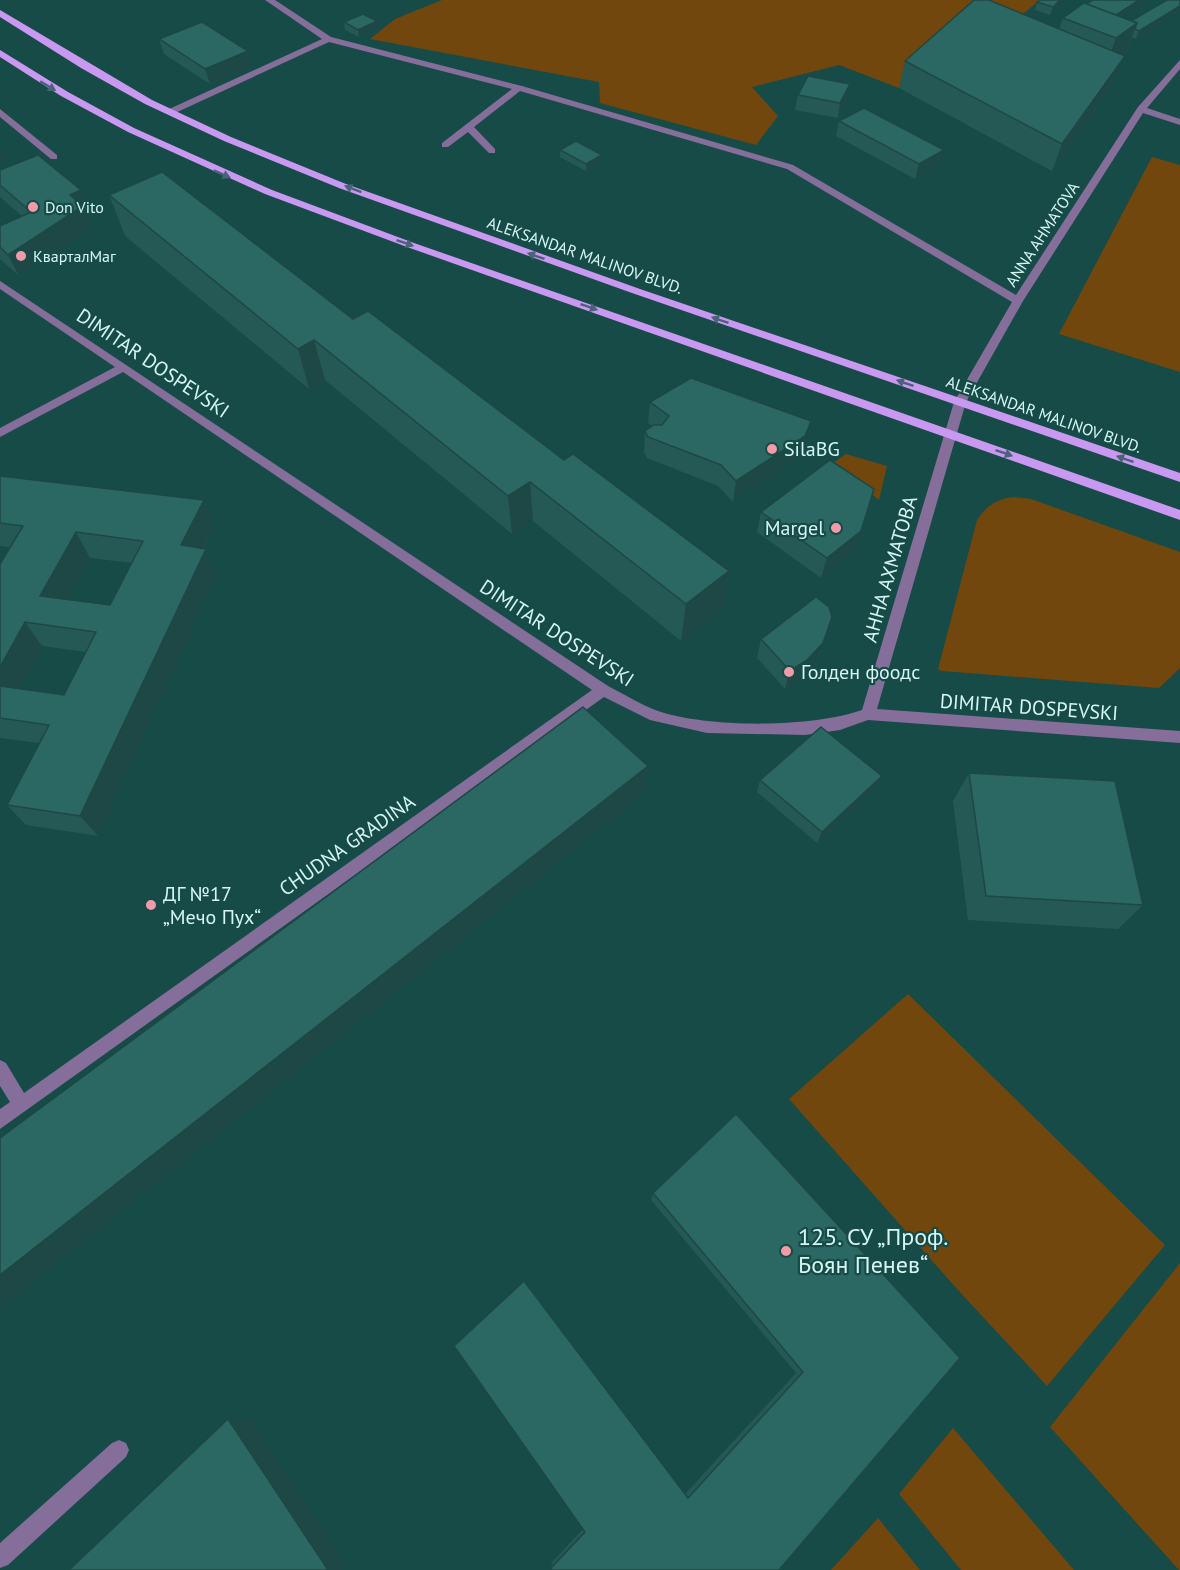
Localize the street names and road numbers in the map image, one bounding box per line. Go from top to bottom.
street label: ANNA AHMATOVA [1001,177,1084,290]
street label: ALEKSANDAR MALINOV BLVD. [485,212,685,298]
street label: DIMITAR DOSPEVSKI [72,302,234,424]
street label: ALEKSANDAR MALINOV BLVD. [944,371,1144,457]
street label: АННА АХМАТОВА [857,492,923,645]
street label: DIMITAR DOSPEVSKI [475,573,639,693]
street label: DIMITAR DOSPEVSKI [939,688,1119,726]
street label: CHUDNA GRADINA [274,788,420,902]

